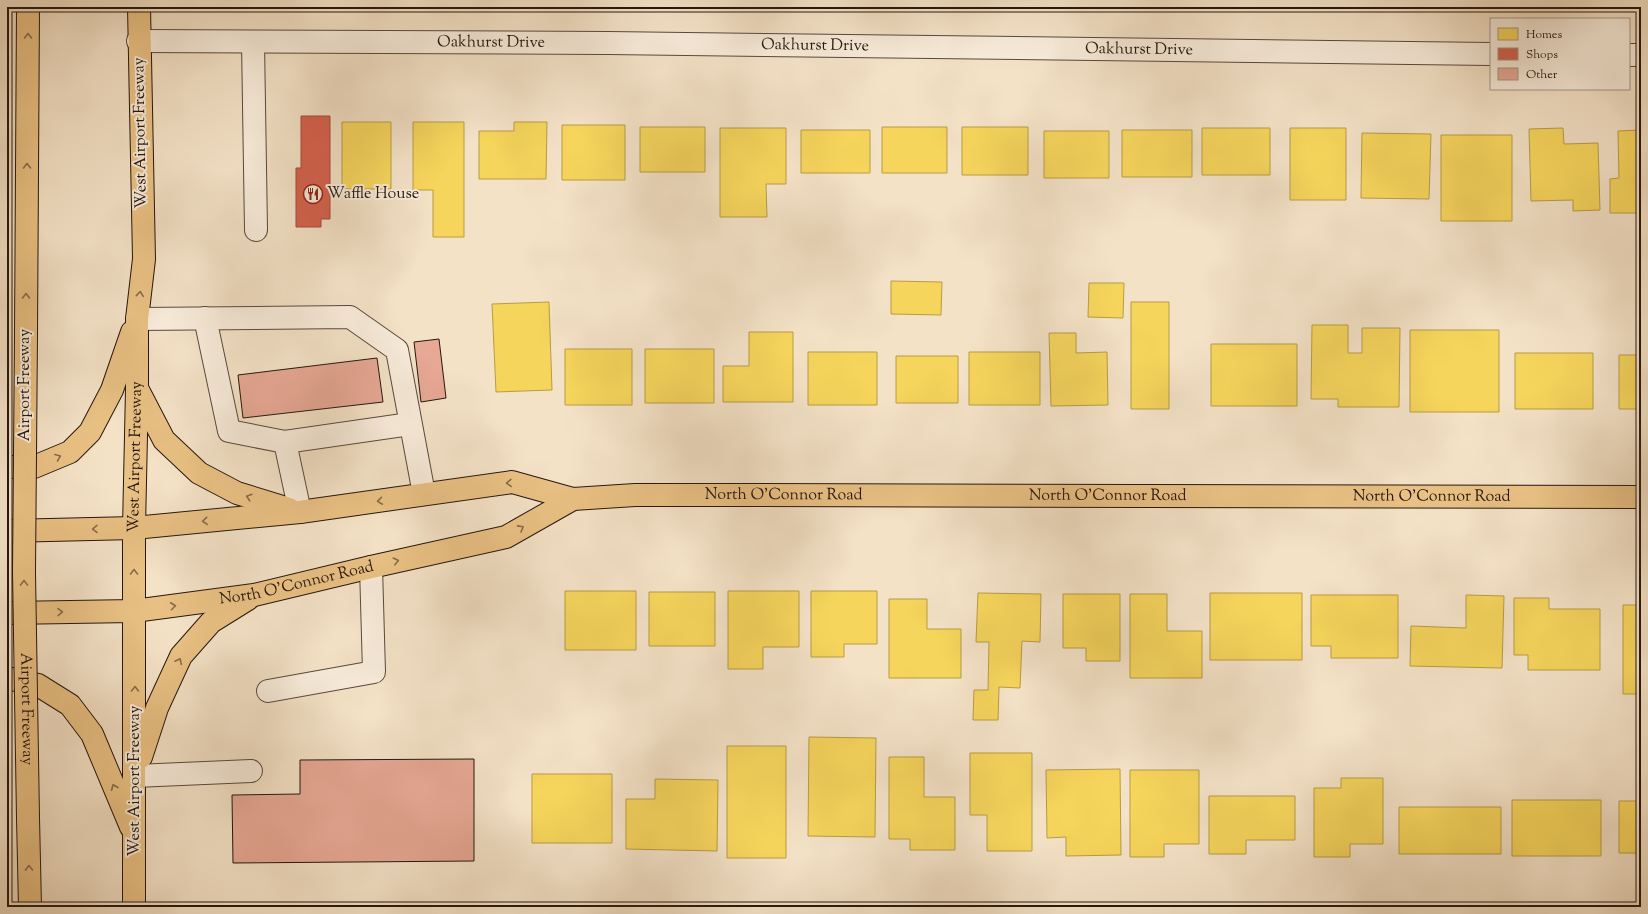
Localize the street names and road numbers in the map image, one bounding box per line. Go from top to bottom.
street label: Oakhurst Drive [437,31,545,54]
street label: Oakhurst Drive [761,33,869,58]
street label: Oakhurst Drive [1085,37,1193,62]
street label: West Airport Freeway [128,57,154,209]
street label: Airport Freeway [14,329,37,441]
street label: West Airport Freeway [122,381,149,533]
street label: North O'Connor Road [705,484,863,507]
street label: North O'Connor Road [1029,484,1187,508]
street label: North O'Connor Road [1353,485,1511,508]
street label: North O'Connor Road [218,555,376,611]
street label: Airport Freeway [14,653,39,765]
street label: West Airport Freeway [124,705,147,857]

